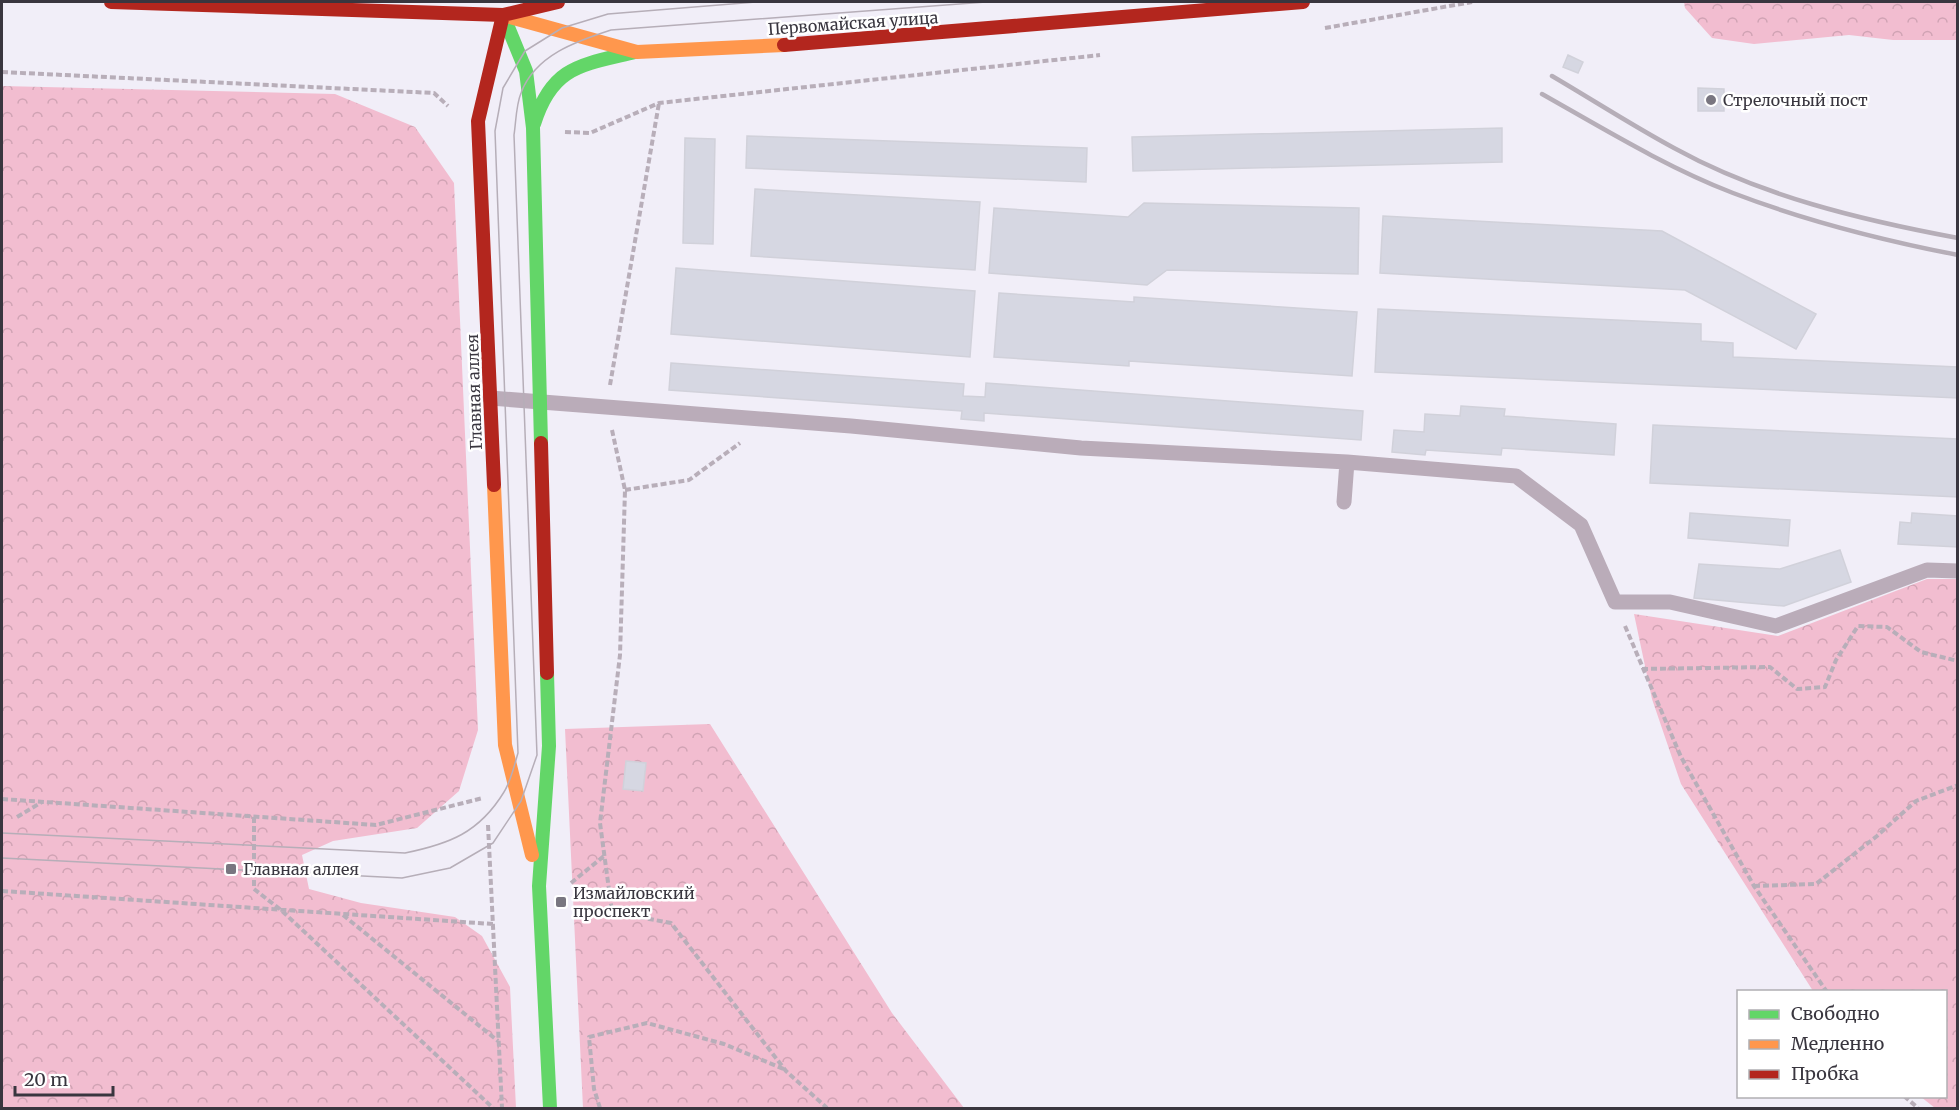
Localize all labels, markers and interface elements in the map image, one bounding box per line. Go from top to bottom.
street label: Первомайская улица [767,7,939,39]
place label: Стрелочный пост [1723,90,1868,110]
marker: Стрелочный пост [1704,93,1718,107]
street label: Главная аллея [462,334,486,450]
place label: Главная аллея [243,859,359,879]
marker: Главная аллея [224,862,238,876]
place label: Измайловский проспект [573,883,695,921]
marker: Измайловский проспект [554,895,568,909]
legend [1737,990,1947,1098]
text: Свободно [1791,1002,1879,1025]
text: Медленно [1791,1032,1884,1055]
scale bar [15,1059,112,1097]
text: Пробка [1791,1062,1859,1085]
text: 20 m [24,1068,68,1091]

